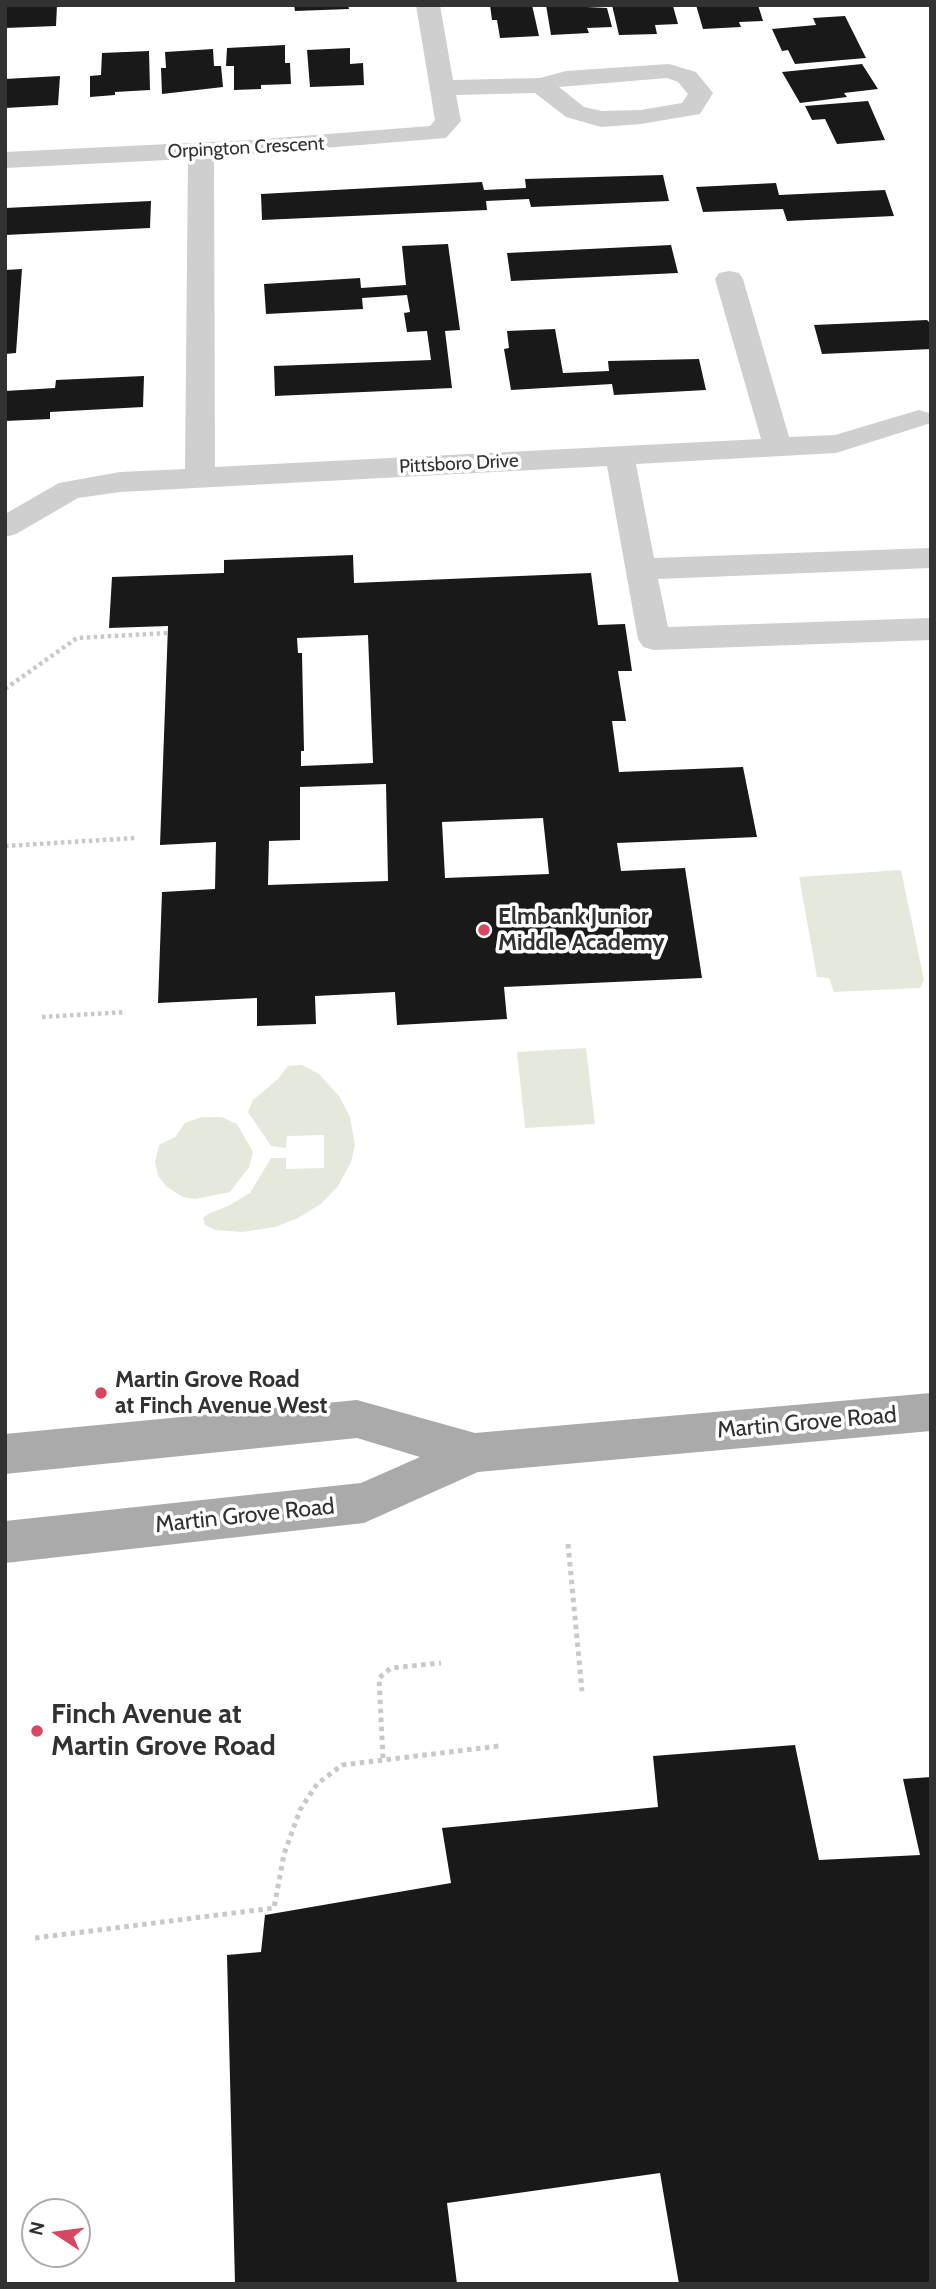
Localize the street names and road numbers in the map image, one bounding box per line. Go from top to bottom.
street label: Orpington Crescent [167,133,325,163]
street label: Pittsboro Drive [399,449,519,479]
street label: Martin Grove Road [716,1401,898,1445]
street label: Martin Grove Road [154,1493,336,1539]

